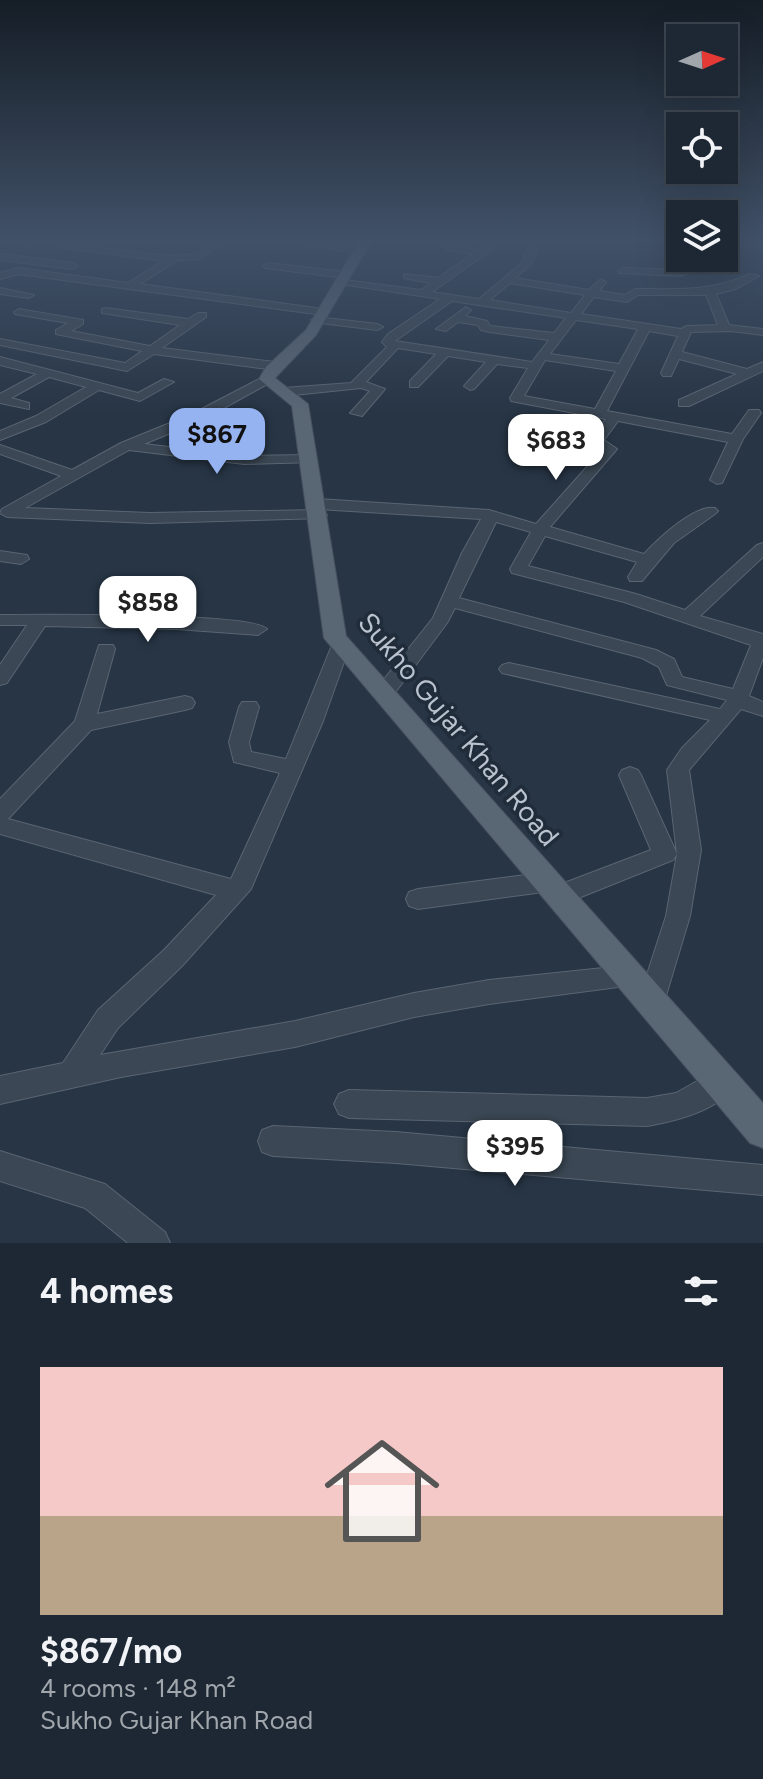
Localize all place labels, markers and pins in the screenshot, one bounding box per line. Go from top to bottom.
pin: $867 [170,408,264,476]
pin: $683 [509,414,603,482]
pin: $858 [101,576,195,644]
pin: $395 [468,1120,562,1188]

